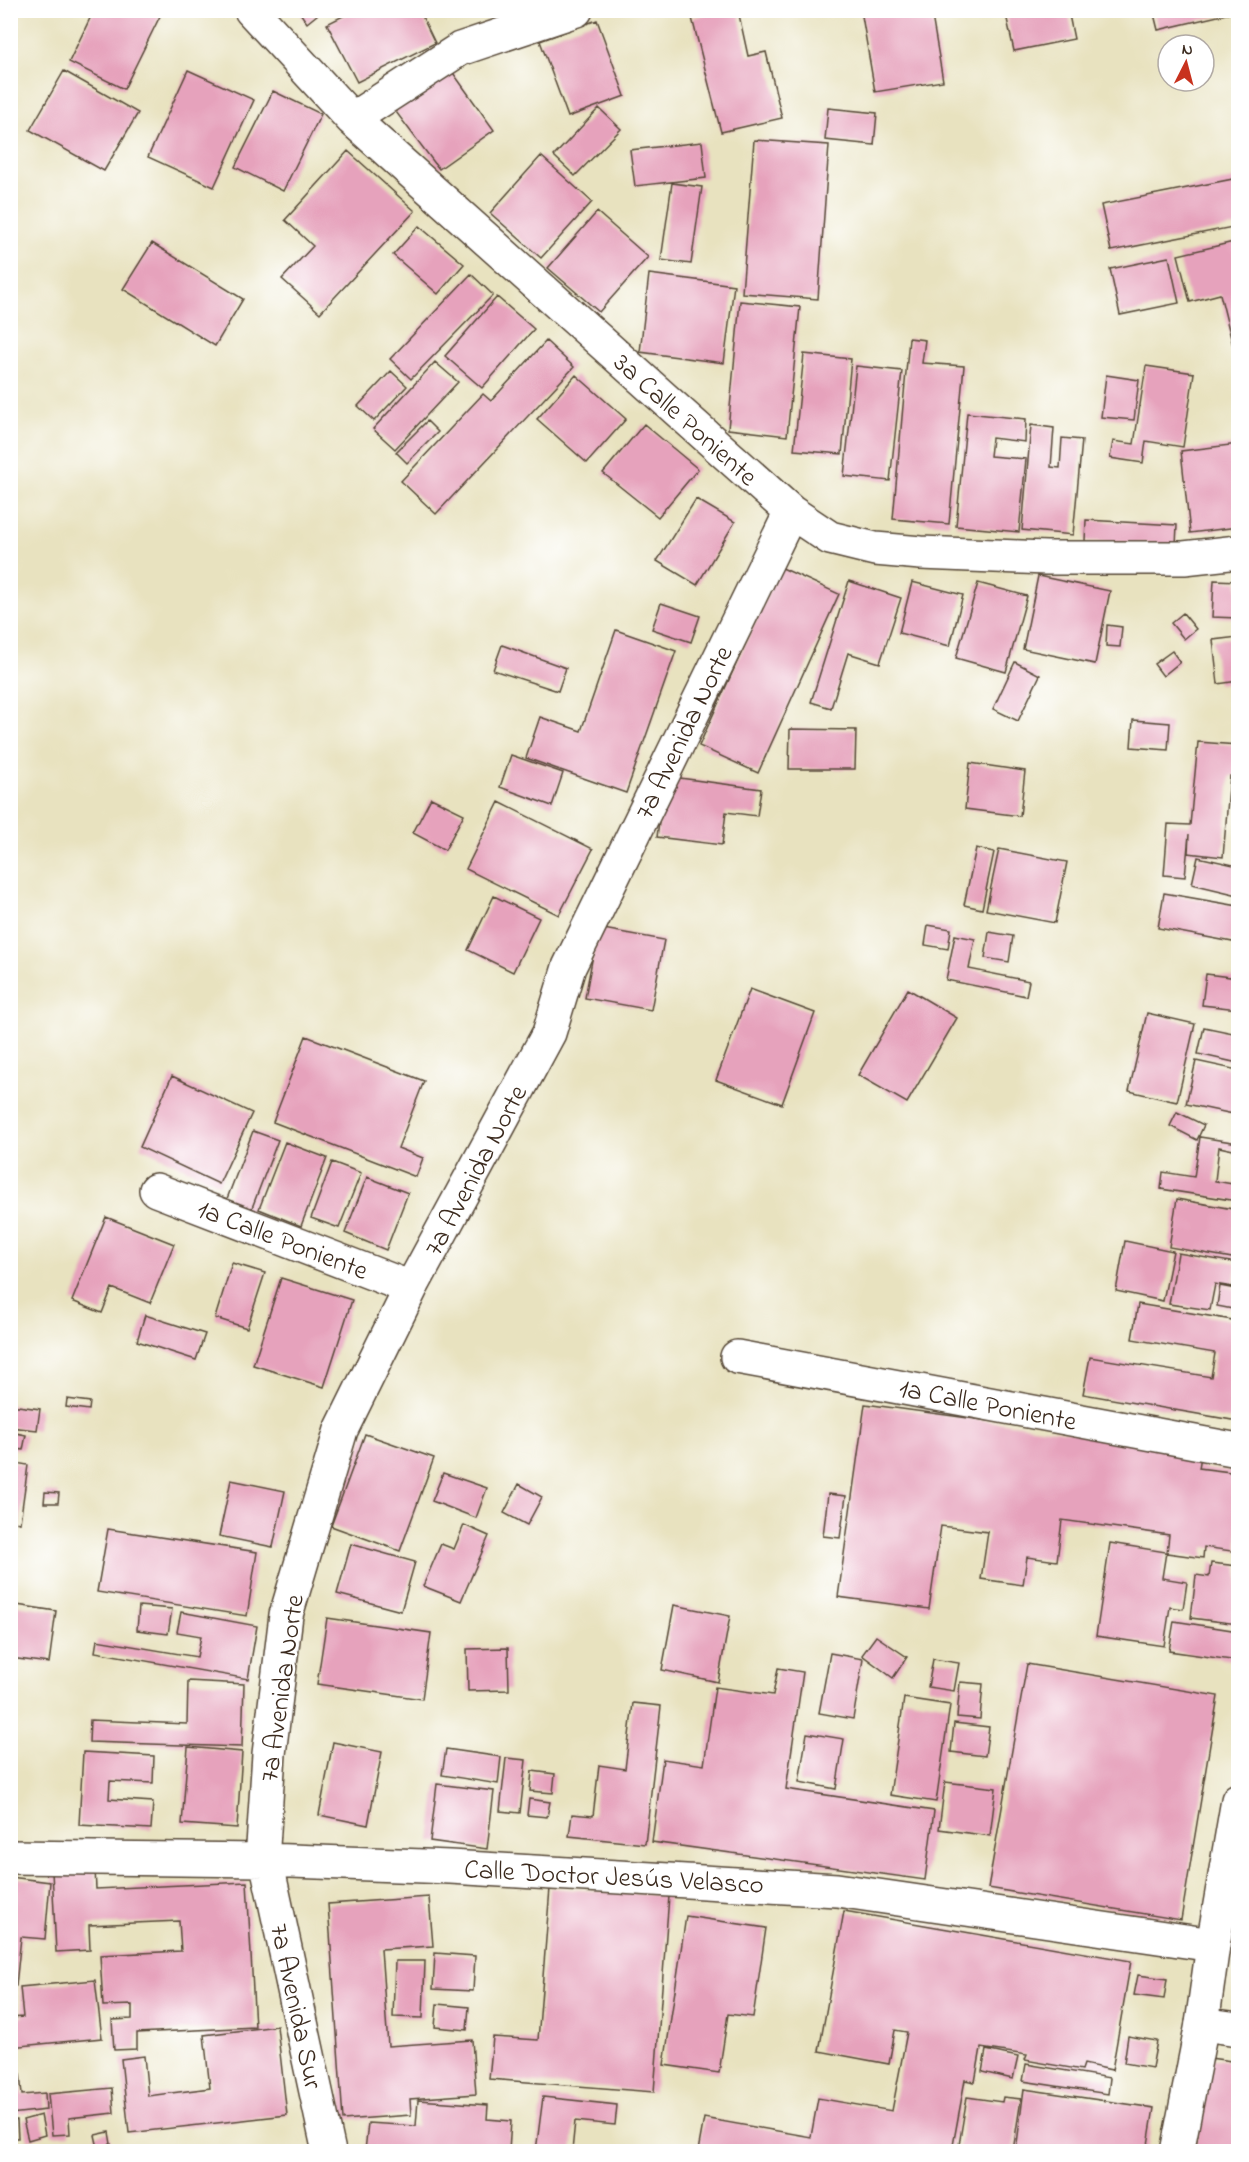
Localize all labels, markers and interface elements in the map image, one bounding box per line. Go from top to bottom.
north arrow [1156,33,1216,93]
text: N [1181,38,1194,63]
street label: 3a Calle Poniente [603,345,766,497]
street label: 7a Avenida Norte [626,639,745,827]
street label: 7a Avenida Norte [416,1078,539,1264]
street label: 1a Calle Poniente [191,1191,374,1292]
street label: 1a Calle Poniente [895,1370,1080,1443]
street label: 7a Avenida Norte [251,1591,316,1785]
street label: Calle Doctor Jesús Velasco [463,1851,765,1906]
street label: 7a Avenida Sur [258,1920,331,2093]

